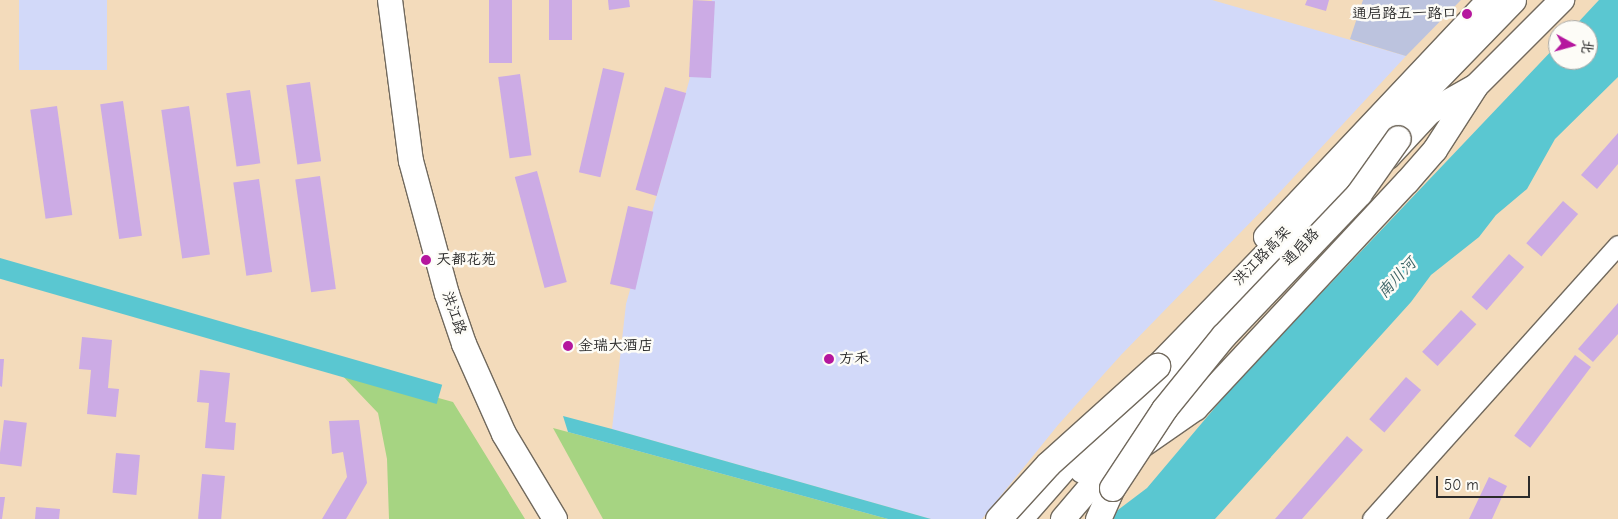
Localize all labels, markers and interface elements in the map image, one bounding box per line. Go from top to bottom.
place label: 通启路五一路口 [1352,5,1457,23]
marker: 通启路五一路口 [1461,8,1473,20]
north arrow [1548,20,1598,70]
text: 北 [1578,39,1597,55]
street label: 洪江路高架 [1229,223,1295,289]
street label: 通启路 [1279,225,1323,269]
place label: 天都花苑 [436,251,496,269]
marker: 天都花苑 [420,254,432,266]
water label: 南川河 [1374,254,1420,302]
street label: 洪江路 [438,289,470,337]
place label: 金瑞大酒店 [578,337,653,355]
marker: 金瑞大酒店 [562,340,574,352]
place label: 方禾 [839,350,869,368]
marker: 方禾 [823,353,835,365]
scale bar [1438,466,1532,498]
text: 50 m [1444,476,1479,494]

